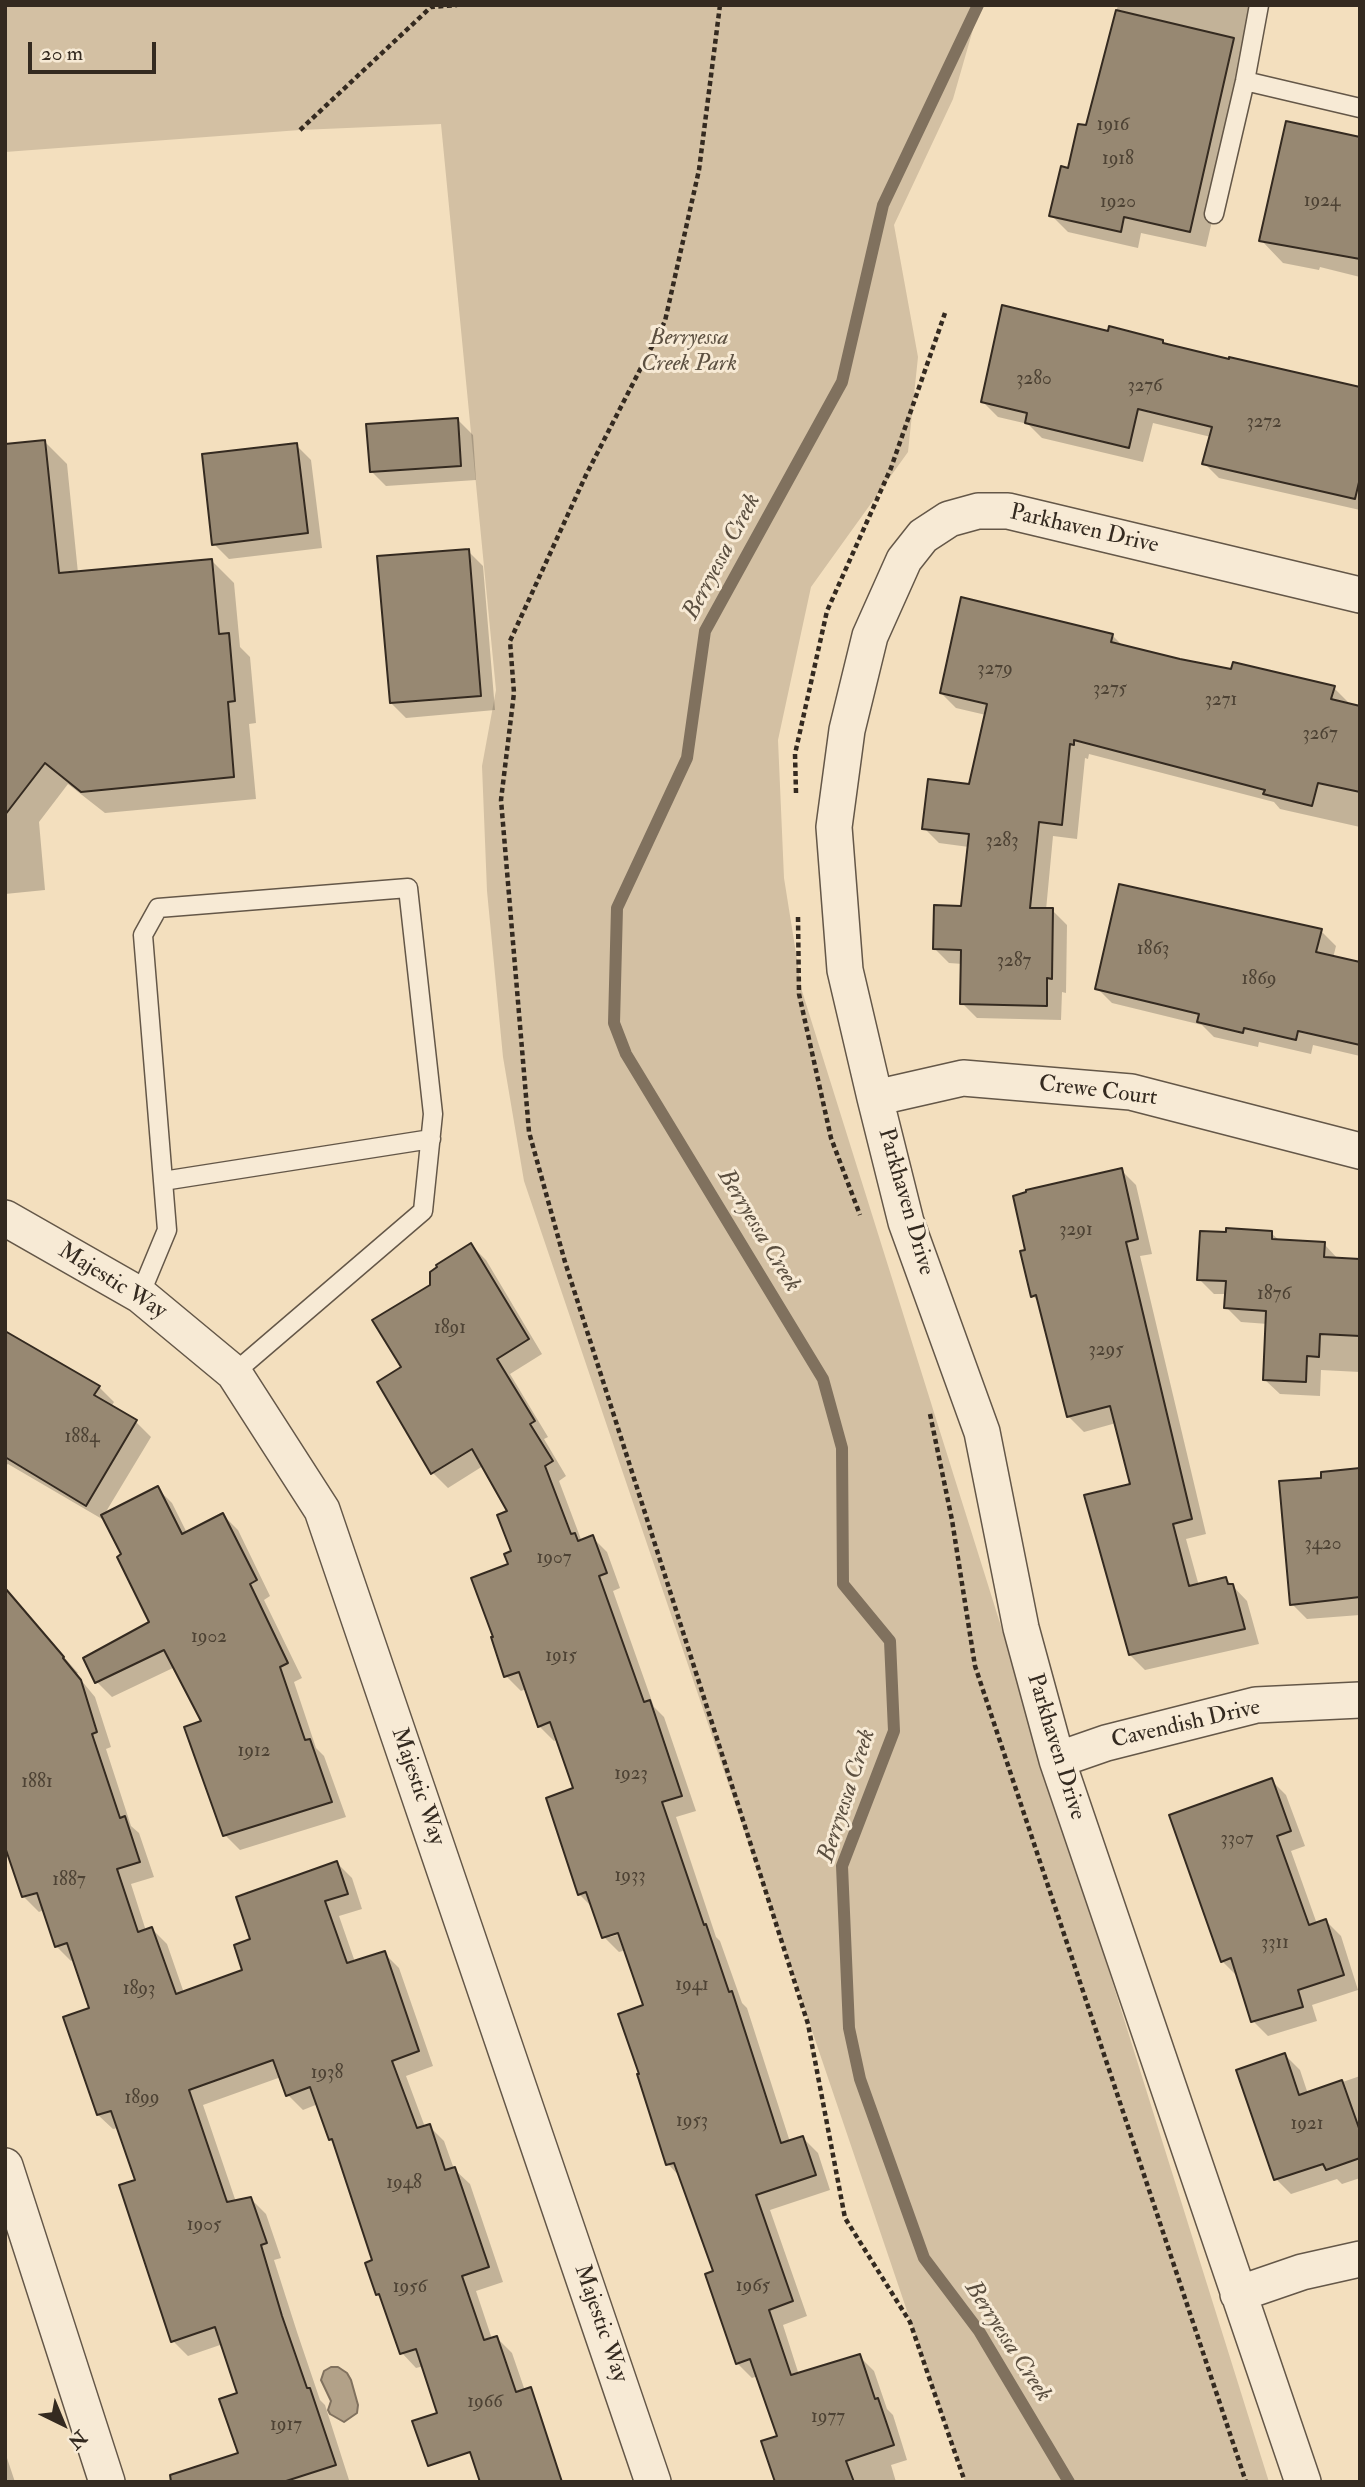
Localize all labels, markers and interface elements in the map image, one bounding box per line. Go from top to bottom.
scale bar [32,28,159,72]
text: 20 m [41,40,83,67]
house number: 1916 [1097,115,1129,137]
house number: 1918 [1102,149,1134,171]
house number: 1924 [1304,191,1340,213]
house number: 1920 [1100,192,1136,214]
park label: Berryessa Creek Park [641,325,737,379]
house number: 3280 [1016,369,1052,391]
house number: 3276 [1127,376,1163,398]
house number: 3272 [1246,412,1282,434]
water label: Berryessa Creek [678,489,768,625]
street label: Parkhaven Drive [1007,500,1161,560]
house number: 3279 [977,659,1013,681]
house number: 3275 [1093,679,1127,701]
house number: 3271 [1205,690,1237,712]
house number: 3267 [1302,724,1338,746]
house number: 3283 [985,831,1019,853]
house number: 1863 [1137,939,1169,961]
house number: 3287 [997,951,1031,973]
house number: 1869 [1241,969,1277,991]
street label: Crewe Court [1037,1071,1159,1113]
street label: Parkhaven Drive [871,1125,939,1279]
water label: Berryessa Creek [710,1164,806,1298]
house number: 3291 [1059,1220,1093,1242]
street label: Majestic Way [53,1238,171,1326]
house number: 1876 [1257,1284,1291,1306]
house number: 1891 [434,1318,466,1340]
house number: 3295 [1088,1340,1124,1362]
house number: 1884 [65,1427,99,1449]
house number: 3420 [1305,1534,1341,1556]
house number: 1907 [537,1548,571,1570]
house number: 1902 [191,1627,227,1649]
house number: 1915 [545,1646,577,1668]
street label: Parkhaven Drive [1020,1670,1090,1824]
street label: Cavendish Drive [1109,1694,1263,1756]
street label: Majestic Way [384,1724,450,1850]
water label: Berryessa Creek [813,1726,883,1866]
house number: 1912 [238,1741,270,1763]
house number: 1923 [614,1764,648,1786]
house number: 1881 [21,1772,53,1794]
house number: 3307 [1220,1829,1254,1851]
house number: 1933 [614,1866,646,1888]
house number: 1887 [52,1870,86,1892]
house number: 3311 [1261,1933,1289,1955]
house number: 1941 [675,1975,709,1997]
house number: 1893 [123,1979,155,2001]
house number: 1938 [311,2063,343,2085]
house number: 1899 [124,2088,160,2110]
house number: 1953 [676,2111,708,2133]
house number: 1921 [1291,2114,1323,2136]
house number: 1948 [386,2173,422,2195]
house number: 1905 [187,2215,221,2237]
street label: Majestic Way [567,2261,633,2387]
house number: 1965 [736,2276,770,2298]
water label: Berryessa Creek [957,2276,1057,2408]
house number: 1956 [393,2277,427,2299]
north arrow [28,2389,98,2459]
house number: 1966 [467,2392,503,2414]
house number: 1977 [811,2407,845,2429]
house number: 1917 [270,2415,302,2437]
text: N [63,2425,92,2454]

